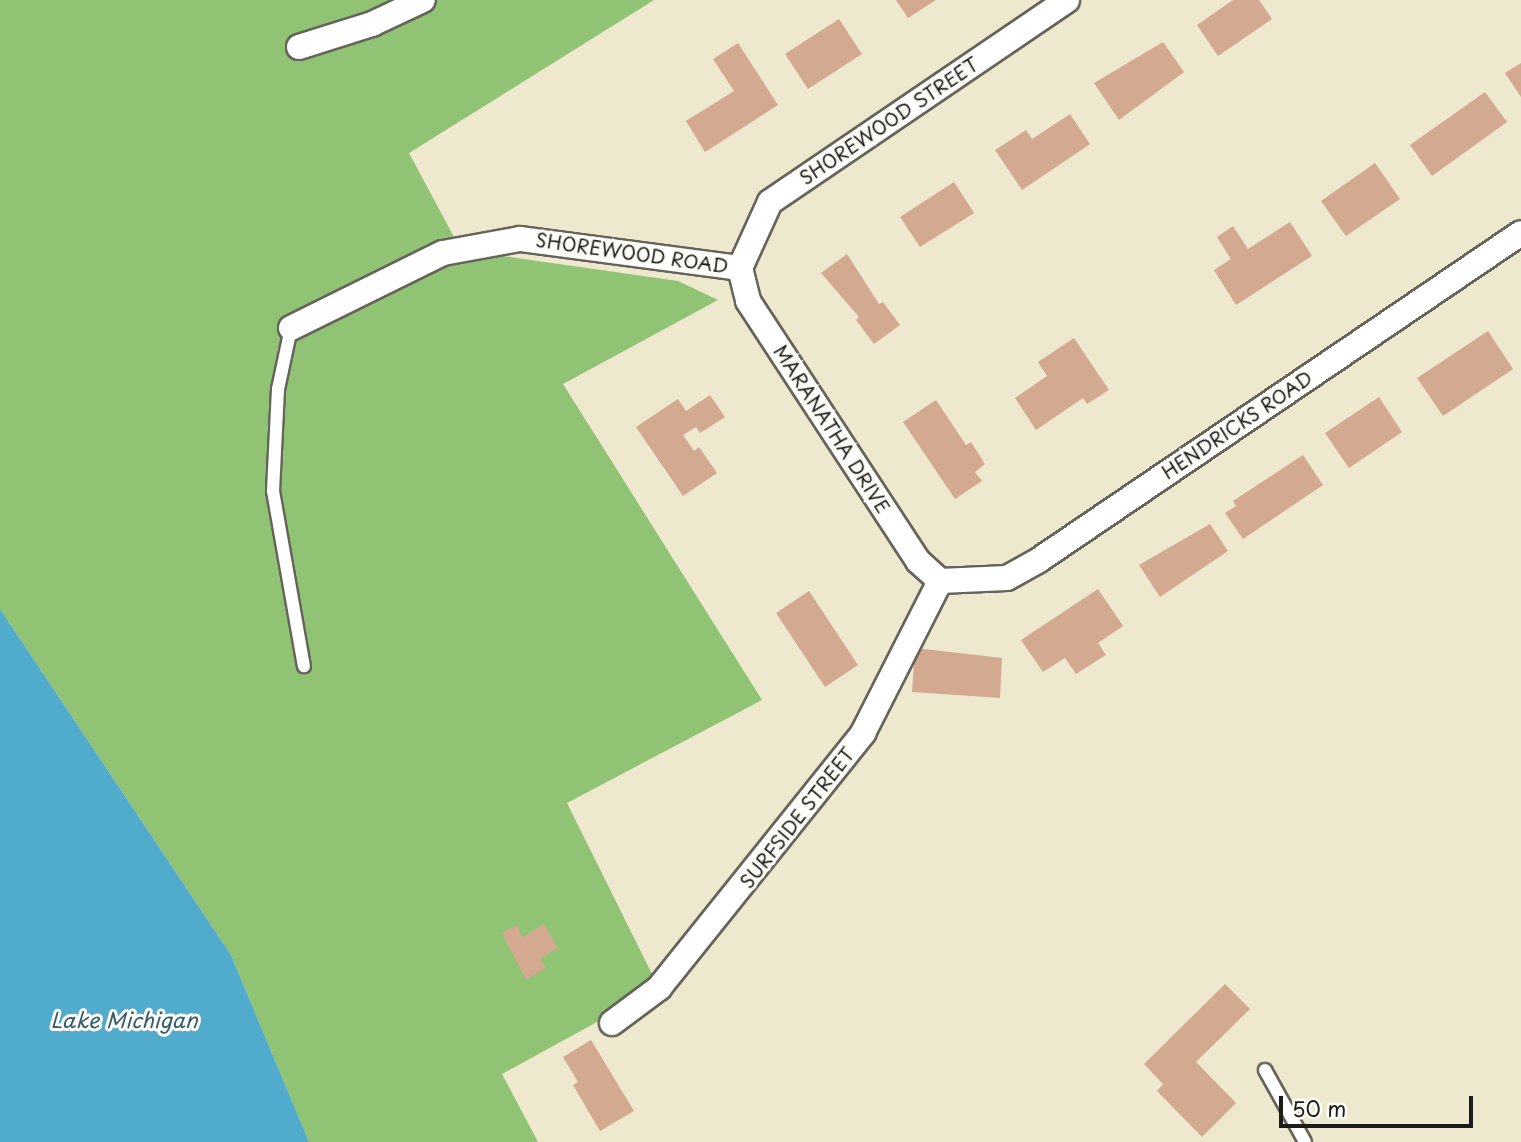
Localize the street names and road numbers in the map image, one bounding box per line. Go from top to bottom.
street label: SHOREWOOD STREET [794,52,984,190]
street label: SHOREWOOD ROAD [533,228,731,278]
street label: MARANATHA DRIVE [769,341,895,517]
street label: HENDRICKS ROAD [1156,365,1318,485]
street label: SURFSIDE STREET [734,742,860,894]

